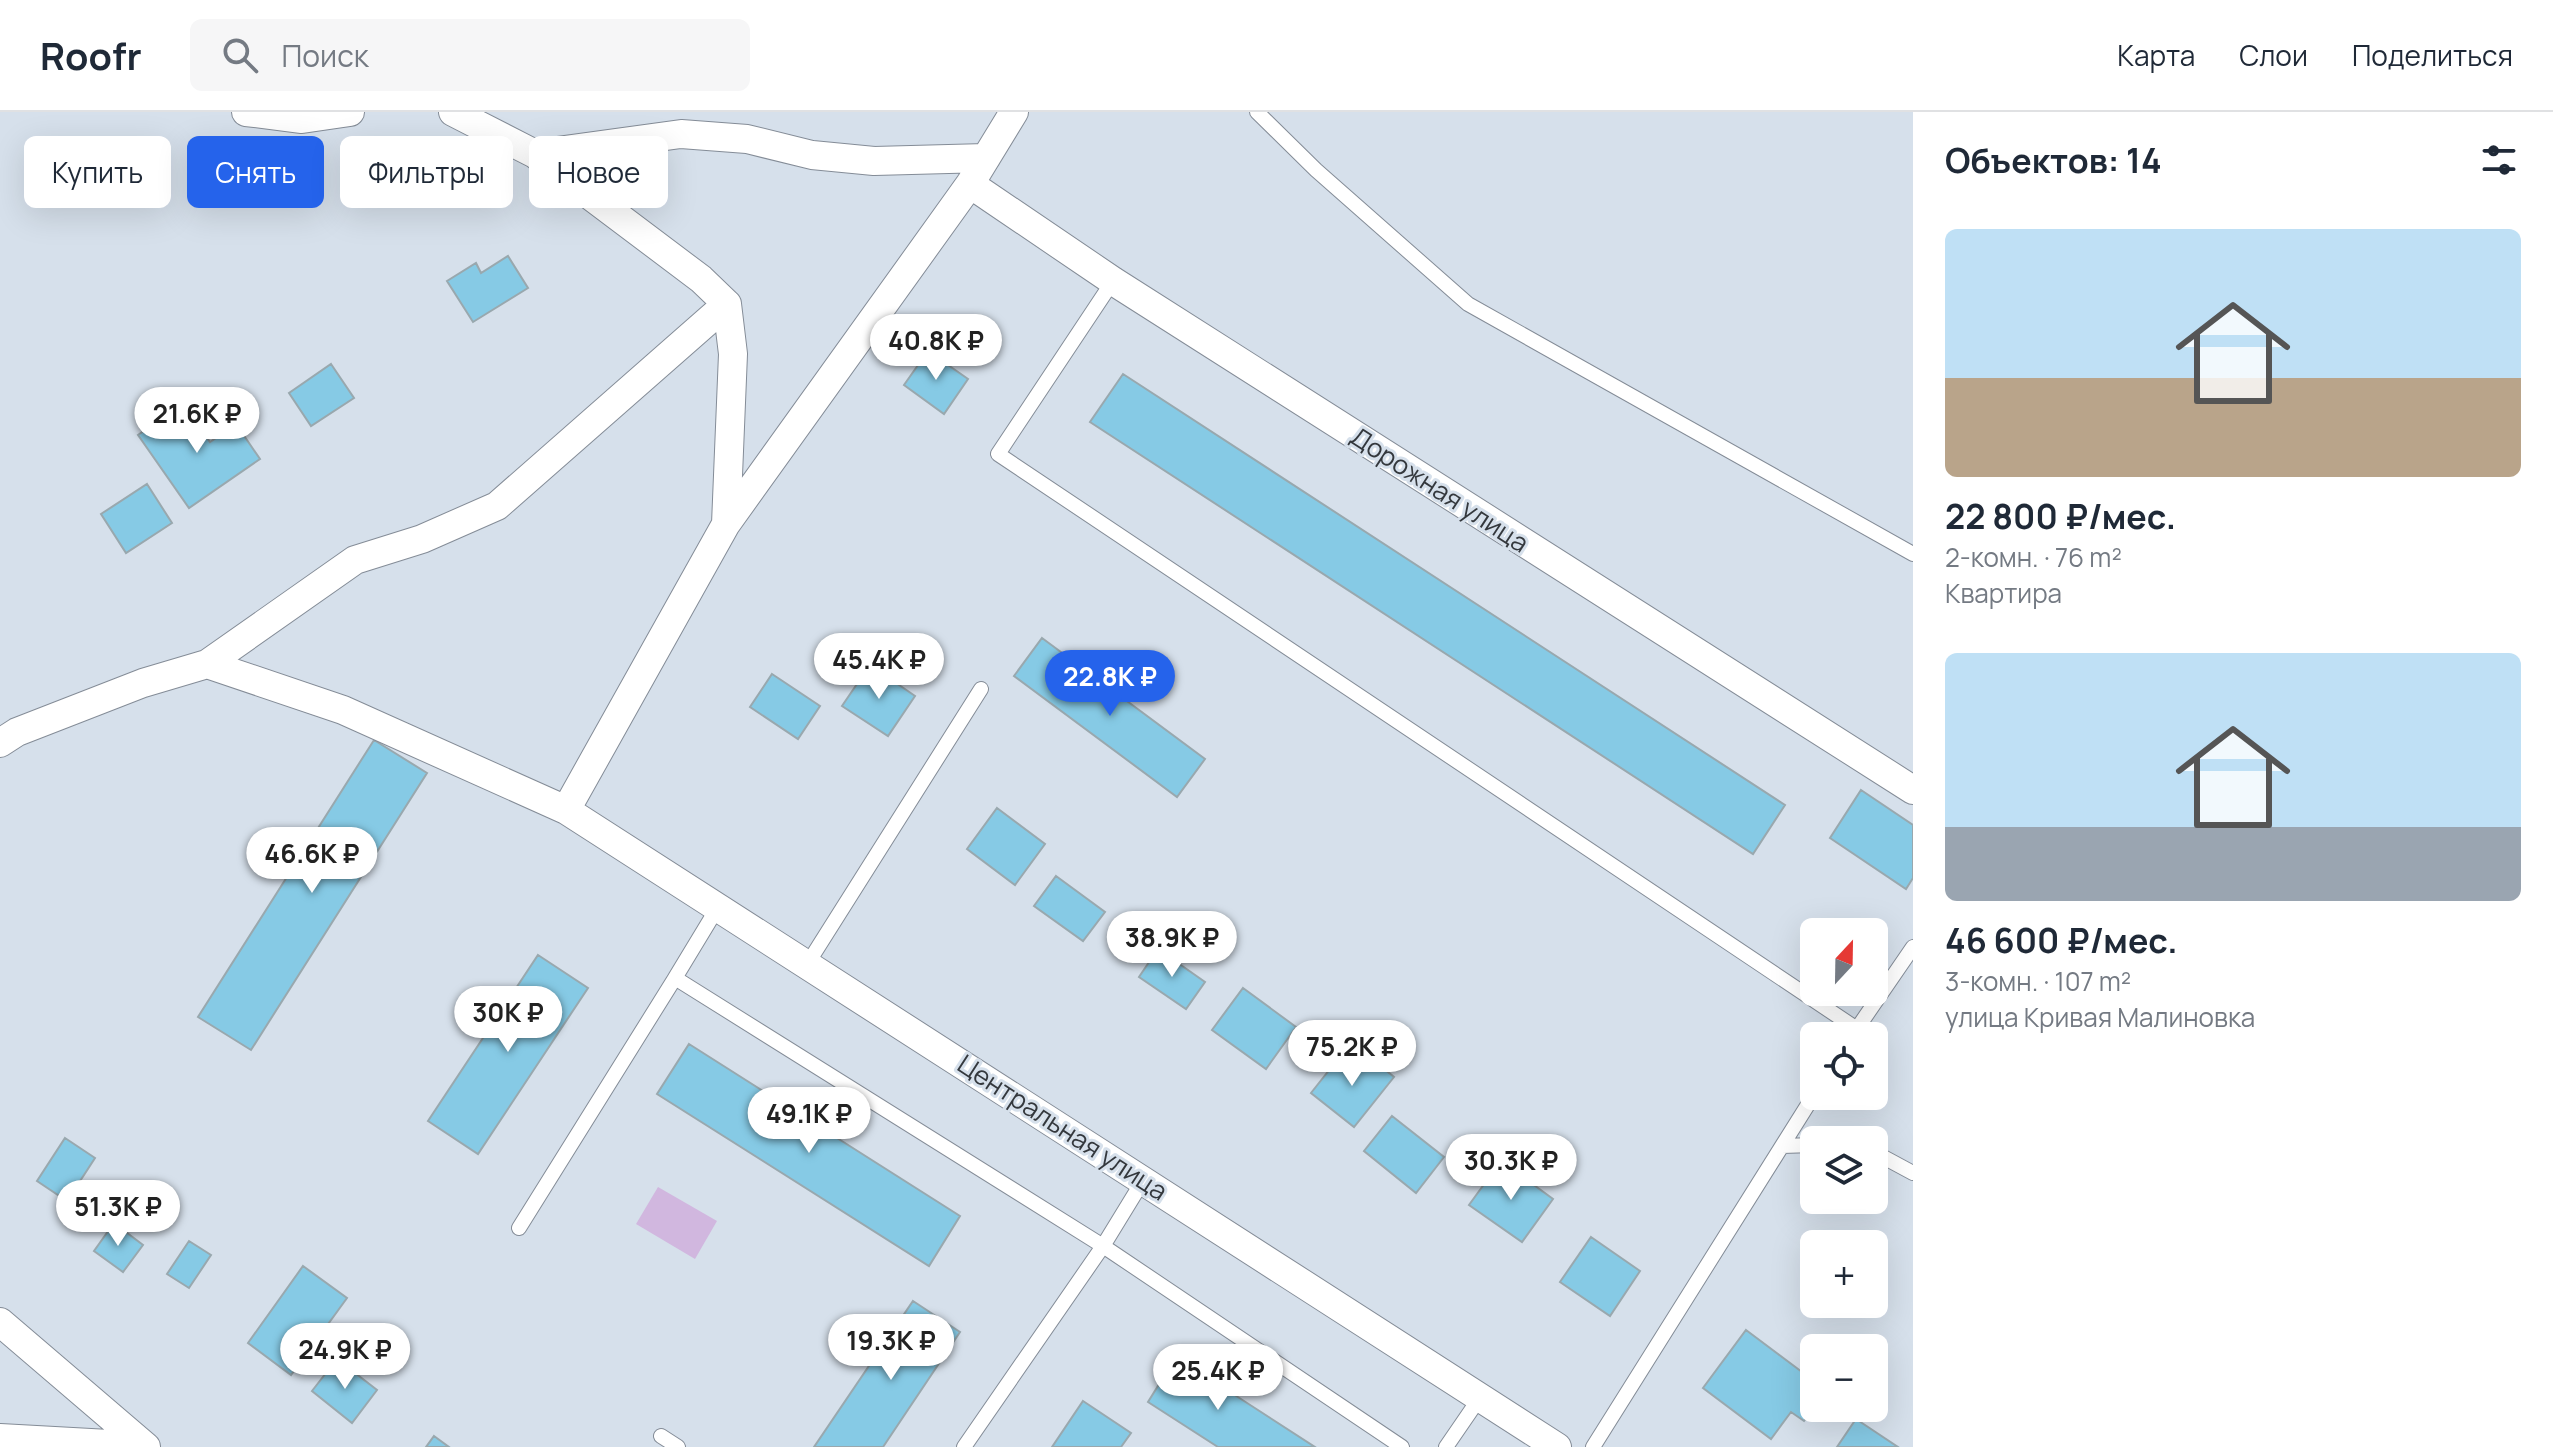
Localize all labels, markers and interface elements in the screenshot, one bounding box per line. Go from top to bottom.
search box [190,19,750,91]
text: Roofr [40,29,142,81]
icon: search [218,33,262,77]
text: Поиск [282,35,369,76]
text: Карта [2117,36,2195,74]
text: Слои [2239,36,2308,74]
text: Поделиться [2352,36,2513,74]
chip: Купить [24,136,171,208]
chip: Снять [187,136,324,208]
chip: Фильтры [340,136,513,208]
chip: Новое [529,136,668,208]
text: Объектов: 14 [1945,137,2162,183]
icon: filters [2477,138,2521,182]
icon: home [2161,281,2305,425]
pin: 40.8K ₽ [862,314,1010,382]
text: 40.8K ₽ [888,322,984,358]
pin: 21.6K ₽ [123,387,271,455]
text: 21.6K ₽ [152,395,242,431]
street label: Дорожная улица [1344,418,1536,560]
text: 22 800 ₽/мес. [1945,493,2176,539]
text: 2-комн. · 76 m² [1945,539,2122,575]
text: Квартира [1945,575,2062,611]
pin: 45.4K ₽ [805,633,953,701]
text: 45.4K ₽ [832,641,926,677]
pin: 22.8K ₽ [1036,650,1184,718]
text: 22.8K ₽ [1063,658,1157,694]
icon: home [2161,705,2305,849]
pin: 46.6K ₽ [238,827,386,895]
text: 46.6K ₽ [264,835,360,871]
pin: 38.9K ₽ [1098,911,1246,979]
text: 46 600 ₽/мес. [1945,917,2178,963]
north arrow [1800,918,1888,1006]
map controls [1800,918,1888,1422]
text: 38.9K ₽ [1125,919,1219,955]
text: 3-комн. · 107 m² [1945,963,2131,999]
pin: 30K ₽ [452,986,564,1054]
text: 30K ₽ [472,994,544,1030]
text: улица Кривая Малиновка [1945,999,2255,1035]
pin: 75.2K ₽ [1278,1020,1426,1088]
button: locate [1800,1022,1888,1110]
text: 75.2K ₽ [1306,1028,1398,1064]
street label: Центральная улица [951,1046,1175,1208]
pin: 49.1K ₽ [735,1087,883,1155]
text: 49.1K ₽ [766,1095,852,1131]
button: layers [1800,1126,1888,1214]
pin: 30.3K ₽ [1437,1134,1585,1202]
text: 30.3K ₽ [1464,1142,1558,1178]
pin: 51.3K ₽ [44,1180,192,1248]
text: 51.3K ₽ [74,1188,162,1224]
button: + [1800,1230,1888,1318]
pin: 19.3K ₽ [817,1314,965,1382]
text: 19.3K ₽ [846,1322,936,1358]
pin: 24.9K ₽ [271,1323,419,1391]
text: 24.9K ₽ [298,1331,392,1367]
button: − [1800,1334,1888,1422]
pin: 25.4K ₽ [1144,1344,1292,1412]
text: 25.4K ₽ [1171,1352,1265,1388]

